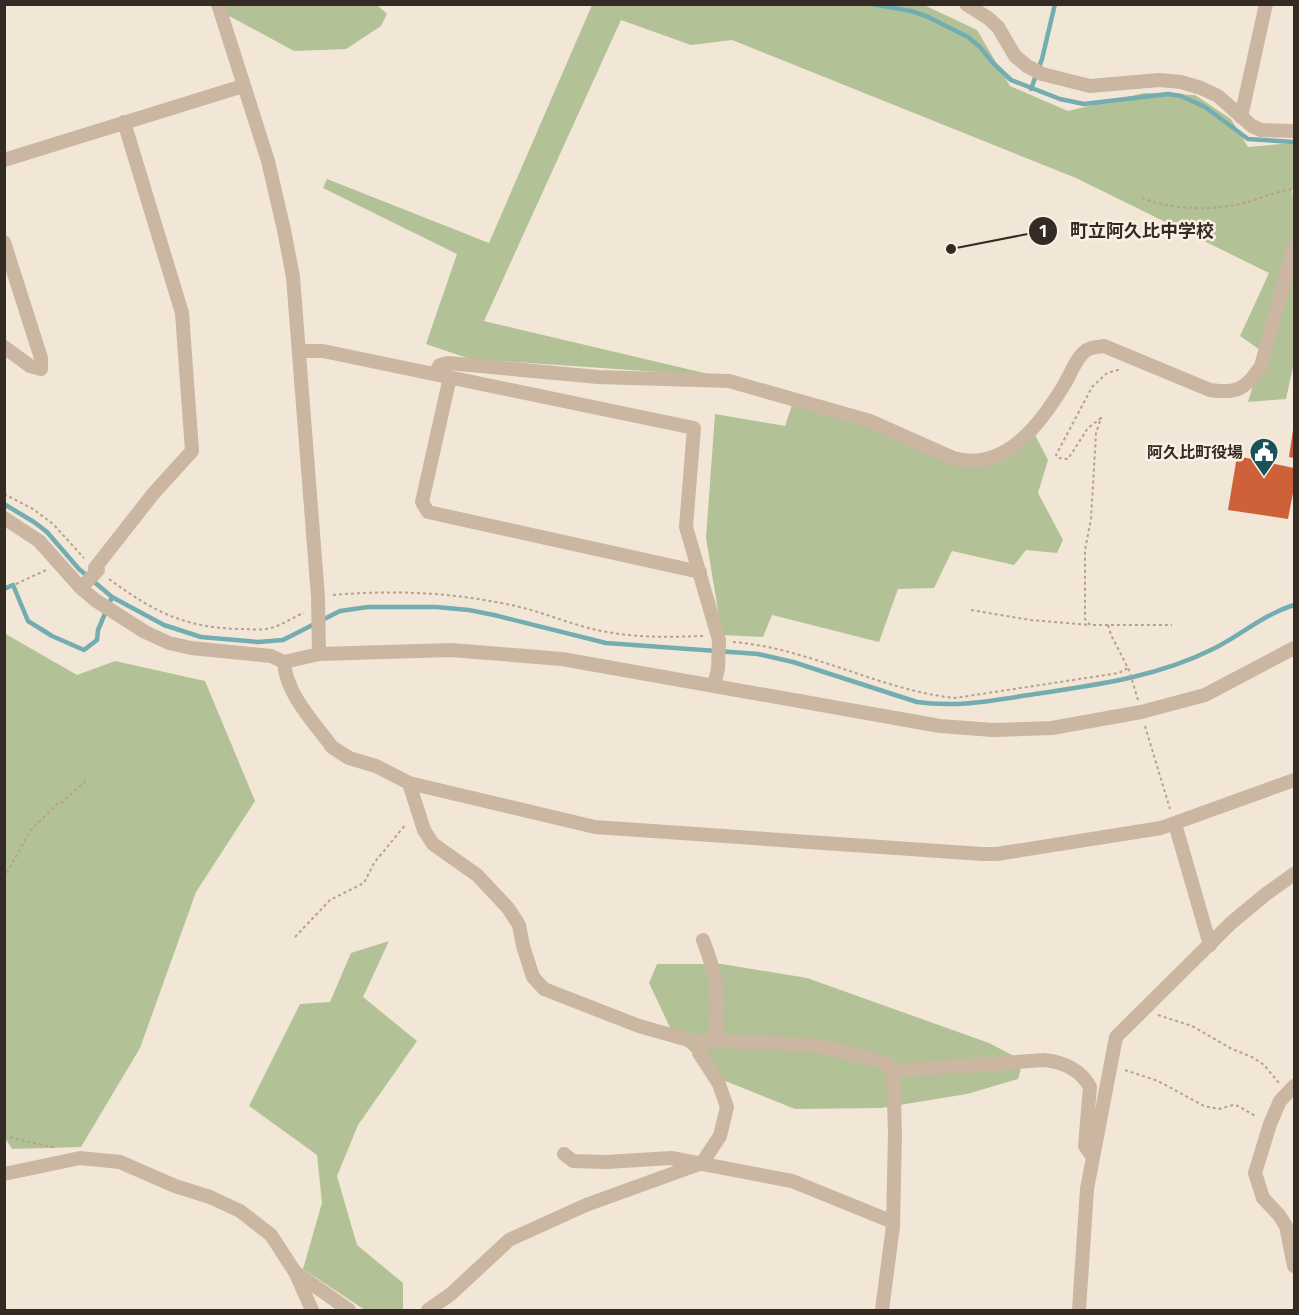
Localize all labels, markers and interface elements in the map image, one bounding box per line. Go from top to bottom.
callout: 町立阿久比中学校 [1028,213,1226,249]
text: 1 [1038,217,1048,244]
text: 町立阿久比中学校 [1070,217,1214,244]
public building icon: 阿久比町役場 [1248,436,1280,478]
place label: 阿久比町役場 [1147,440,1243,464]

